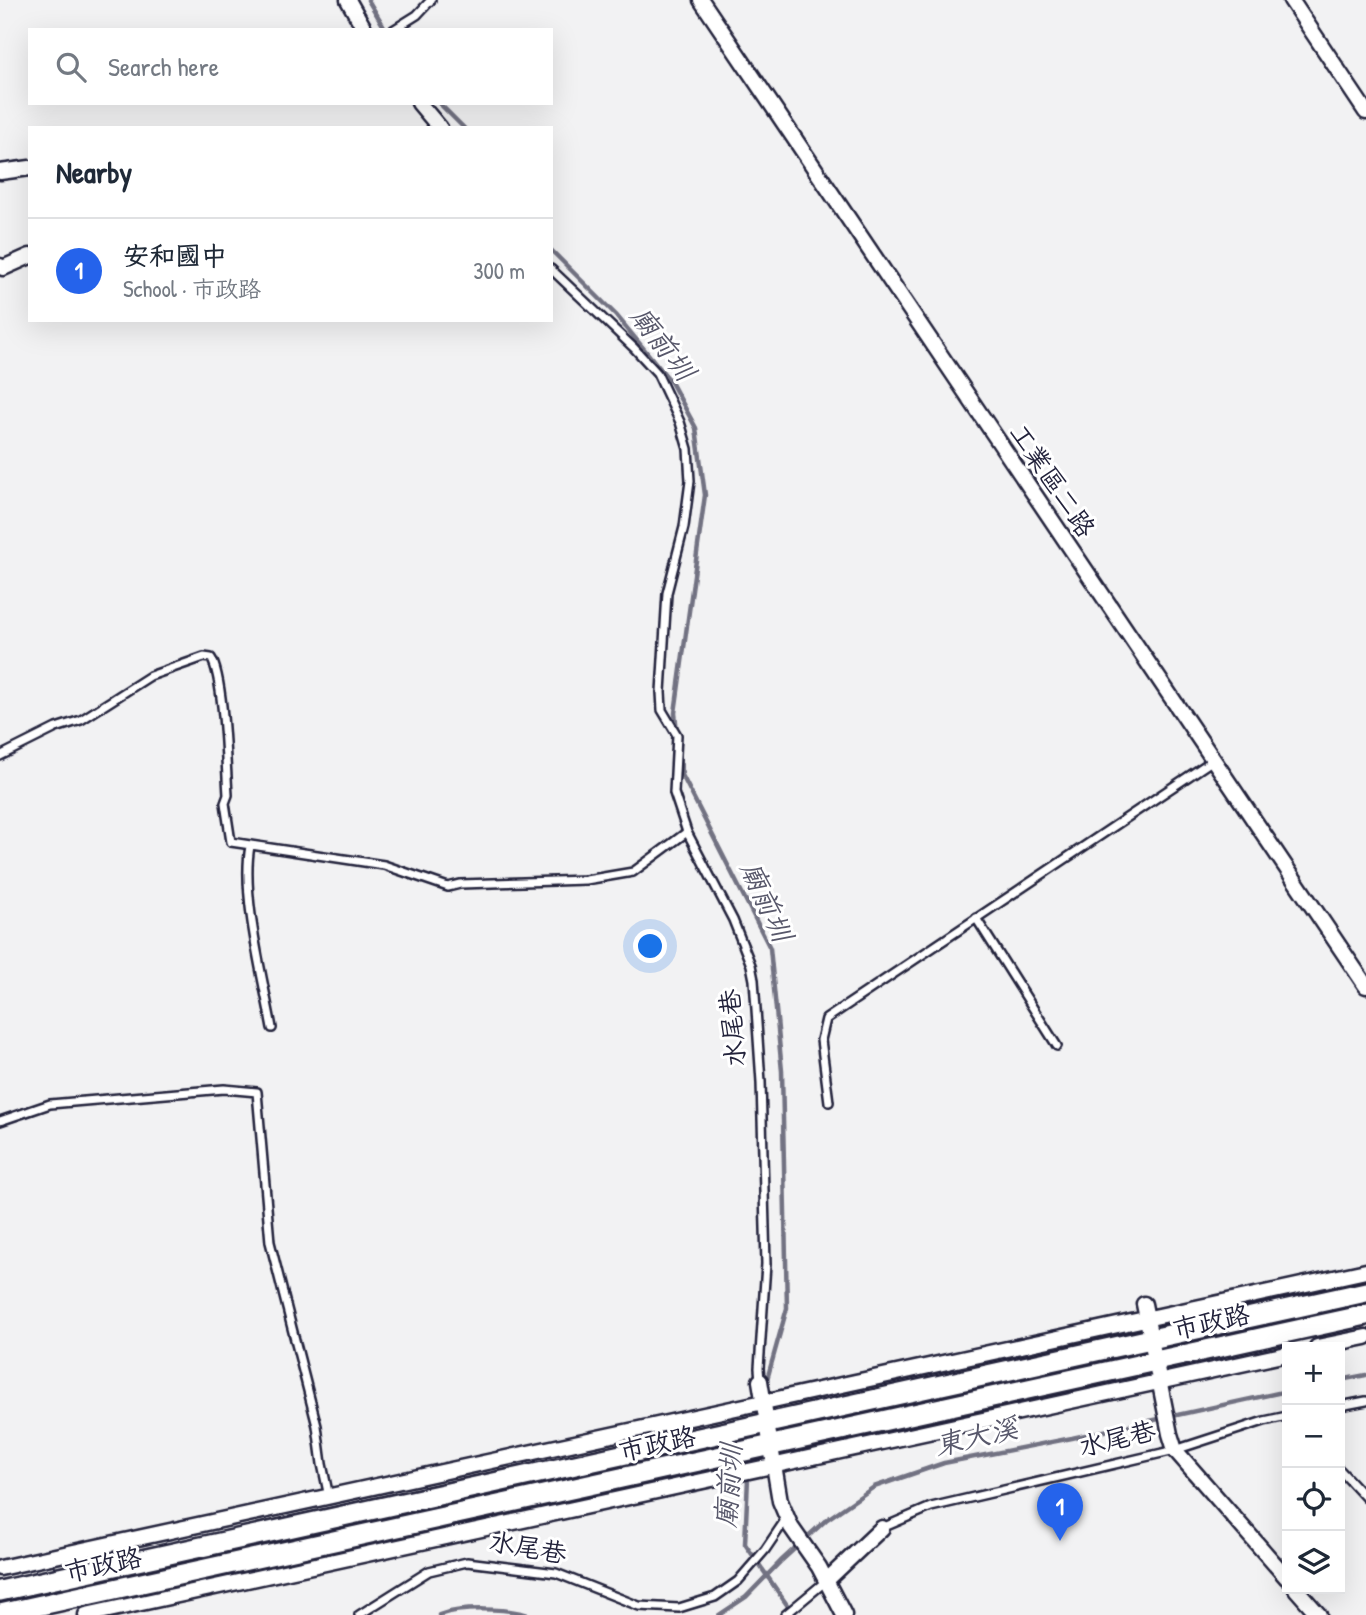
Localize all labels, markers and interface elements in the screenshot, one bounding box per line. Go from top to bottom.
search box [28,28,553,105]
icon: search [52,48,90,86]
text: Search here [108,49,219,84]
text: Nearby [56,152,132,192]
text: 安和國中 [123,238,227,273]
text: 1 [75,255,83,286]
text: 300 m [473,255,525,286]
text: School · 市政路 [123,273,261,304]
water label: 廟前圳 [622,298,706,390]
street label: 工業區二路 [1002,416,1104,544]
water label: 廟前圳 [732,855,803,950]
your location [633,929,667,963]
street label: 水尾巷 [711,988,753,1068]
street label: 市政路 [1169,1296,1253,1346]
map controls [1282,1342,1345,1594]
button: + [1282,1342,1345,1405]
button: − [1282,1405,1345,1468]
water label: 東大溪 [931,1408,1023,1464]
street label: 水尾巷 [1075,1412,1159,1464]
street label: 市政路 [615,1418,699,1468]
water label: 廟前圳 [706,1440,750,1529]
button: locate [1282,1468,1345,1531]
pin: 1 [1037,1483,1083,1541]
street label: 水尾巷 [487,1523,569,1571]
button: layers [1282,1531,1345,1594]
street label: 市政路 [61,1539,145,1589]

